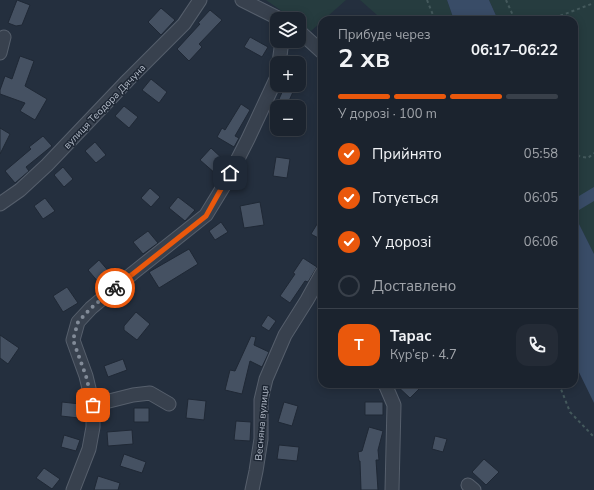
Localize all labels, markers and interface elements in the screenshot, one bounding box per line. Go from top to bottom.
map controls [270,12,306,136]
button: layers [270,12,306,48]
text: Прибуде через [338,26,431,44]
text: 06:17–06:22 [471,40,558,60]
text: 2 хв [338,41,390,76]
button: + [270,56,306,92]
street label: вулиця Теодора Дячуна [60,61,149,152]
button: − [270,100,306,136]
text: У дорозі · 100 m [338,105,437,123]
icon: check [338,143,360,165]
text: Прийнято [372,144,442,164]
text: 05:58 [524,145,558,163]
pin [213,156,247,190]
icon: home [219,162,241,184]
icon: check [338,187,360,209]
text: Готується [372,188,439,208]
text: 06:05 [524,189,558,207]
icon: check [338,231,360,253]
text: У дорозі [372,232,431,252]
text: 06:06 [524,233,558,251]
courier [95,268,135,308]
text: Доставлено [372,276,456,296]
icon: bike [104,277,126,299]
button: phone [516,324,558,366]
text: Тарас [390,326,431,346]
text: Т [354,335,364,355]
text: Кур’єр · 4.7 [390,346,457,364]
street label: Весняна вулиця [252,385,272,461]
pin [76,388,110,422]
icon: bag [82,394,104,416]

